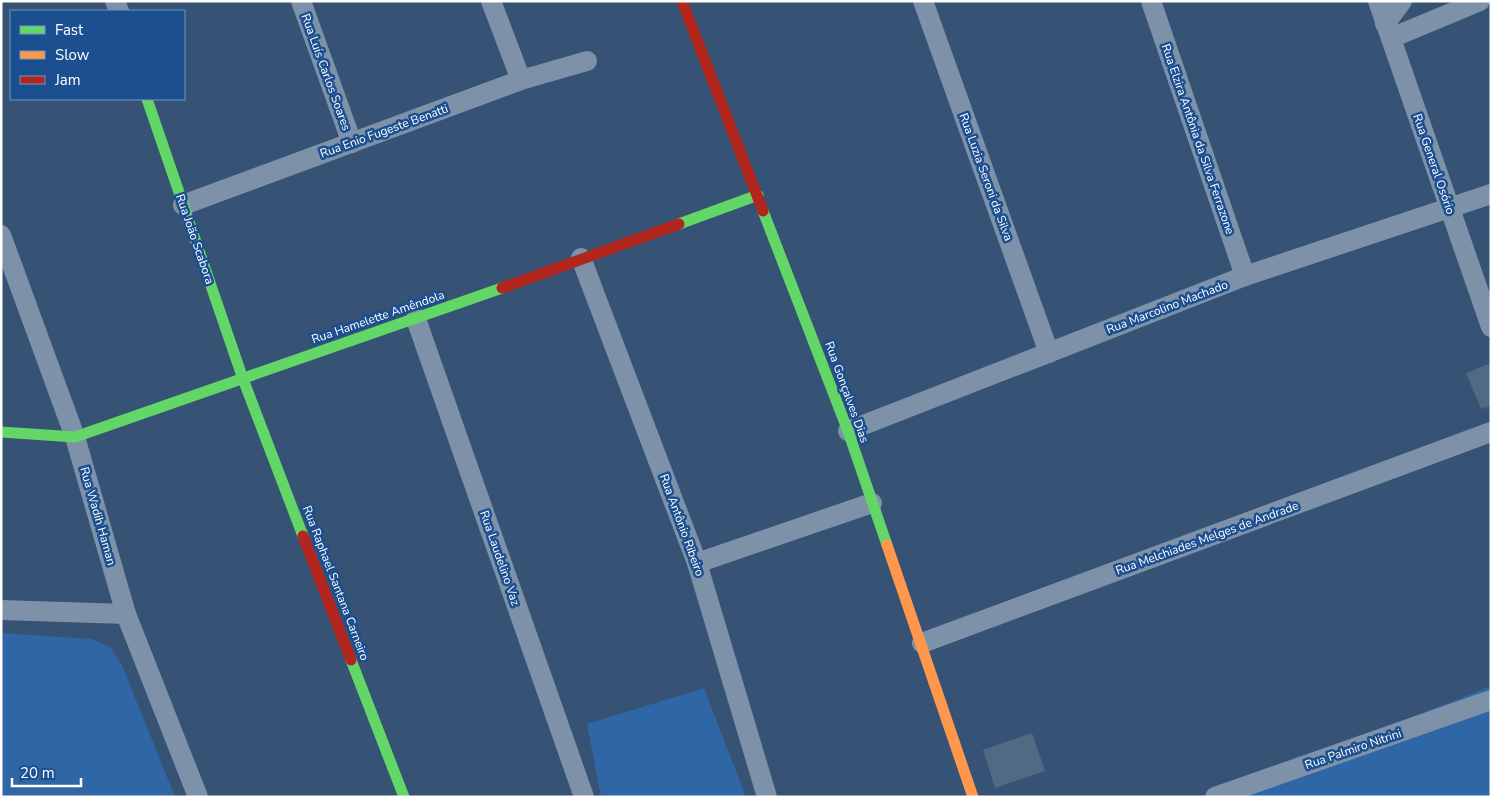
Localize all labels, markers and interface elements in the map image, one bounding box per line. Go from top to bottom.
legend [10,10,185,100]
street label: Rua Luís Carlos Soares [297,11,355,133]
text: Fast [55,20,84,40]
street label: Rua Elzira Antônia da Silva Ferrazone [1158,42,1238,236]
text: Slow [55,45,90,65]
text: Jam [54,70,81,90]
street label: Rua Enio Fugeste Benatti [318,100,450,162]
street label: Rua Luzia Seroni da Silva [955,111,1017,243]
street label: Rua General Osório [1409,112,1459,217]
street label: Rua João Scabora [172,192,218,286]
street label: Rua Marcolino Machado [1104,276,1230,338]
street label: Rua Hamelette Amêndola [309,287,447,347]
street label: Rua Gonçalves Dias [821,339,873,445]
street label: Rua Wadih Haman [76,465,120,567]
street label: Rua Antônio Ribeiro [656,472,708,579]
street label: Rua Melchiades Melges de Andrade [1113,497,1301,579]
street label: Rua Raphael Santana Carneiro [299,503,373,663]
street label: Rua Laudelino Vaz [476,508,524,608]
street label: Rua Palmiro Nitrini [1303,725,1403,773]
scale bar [12,756,81,788]
text: 20 m [20,763,55,783]

